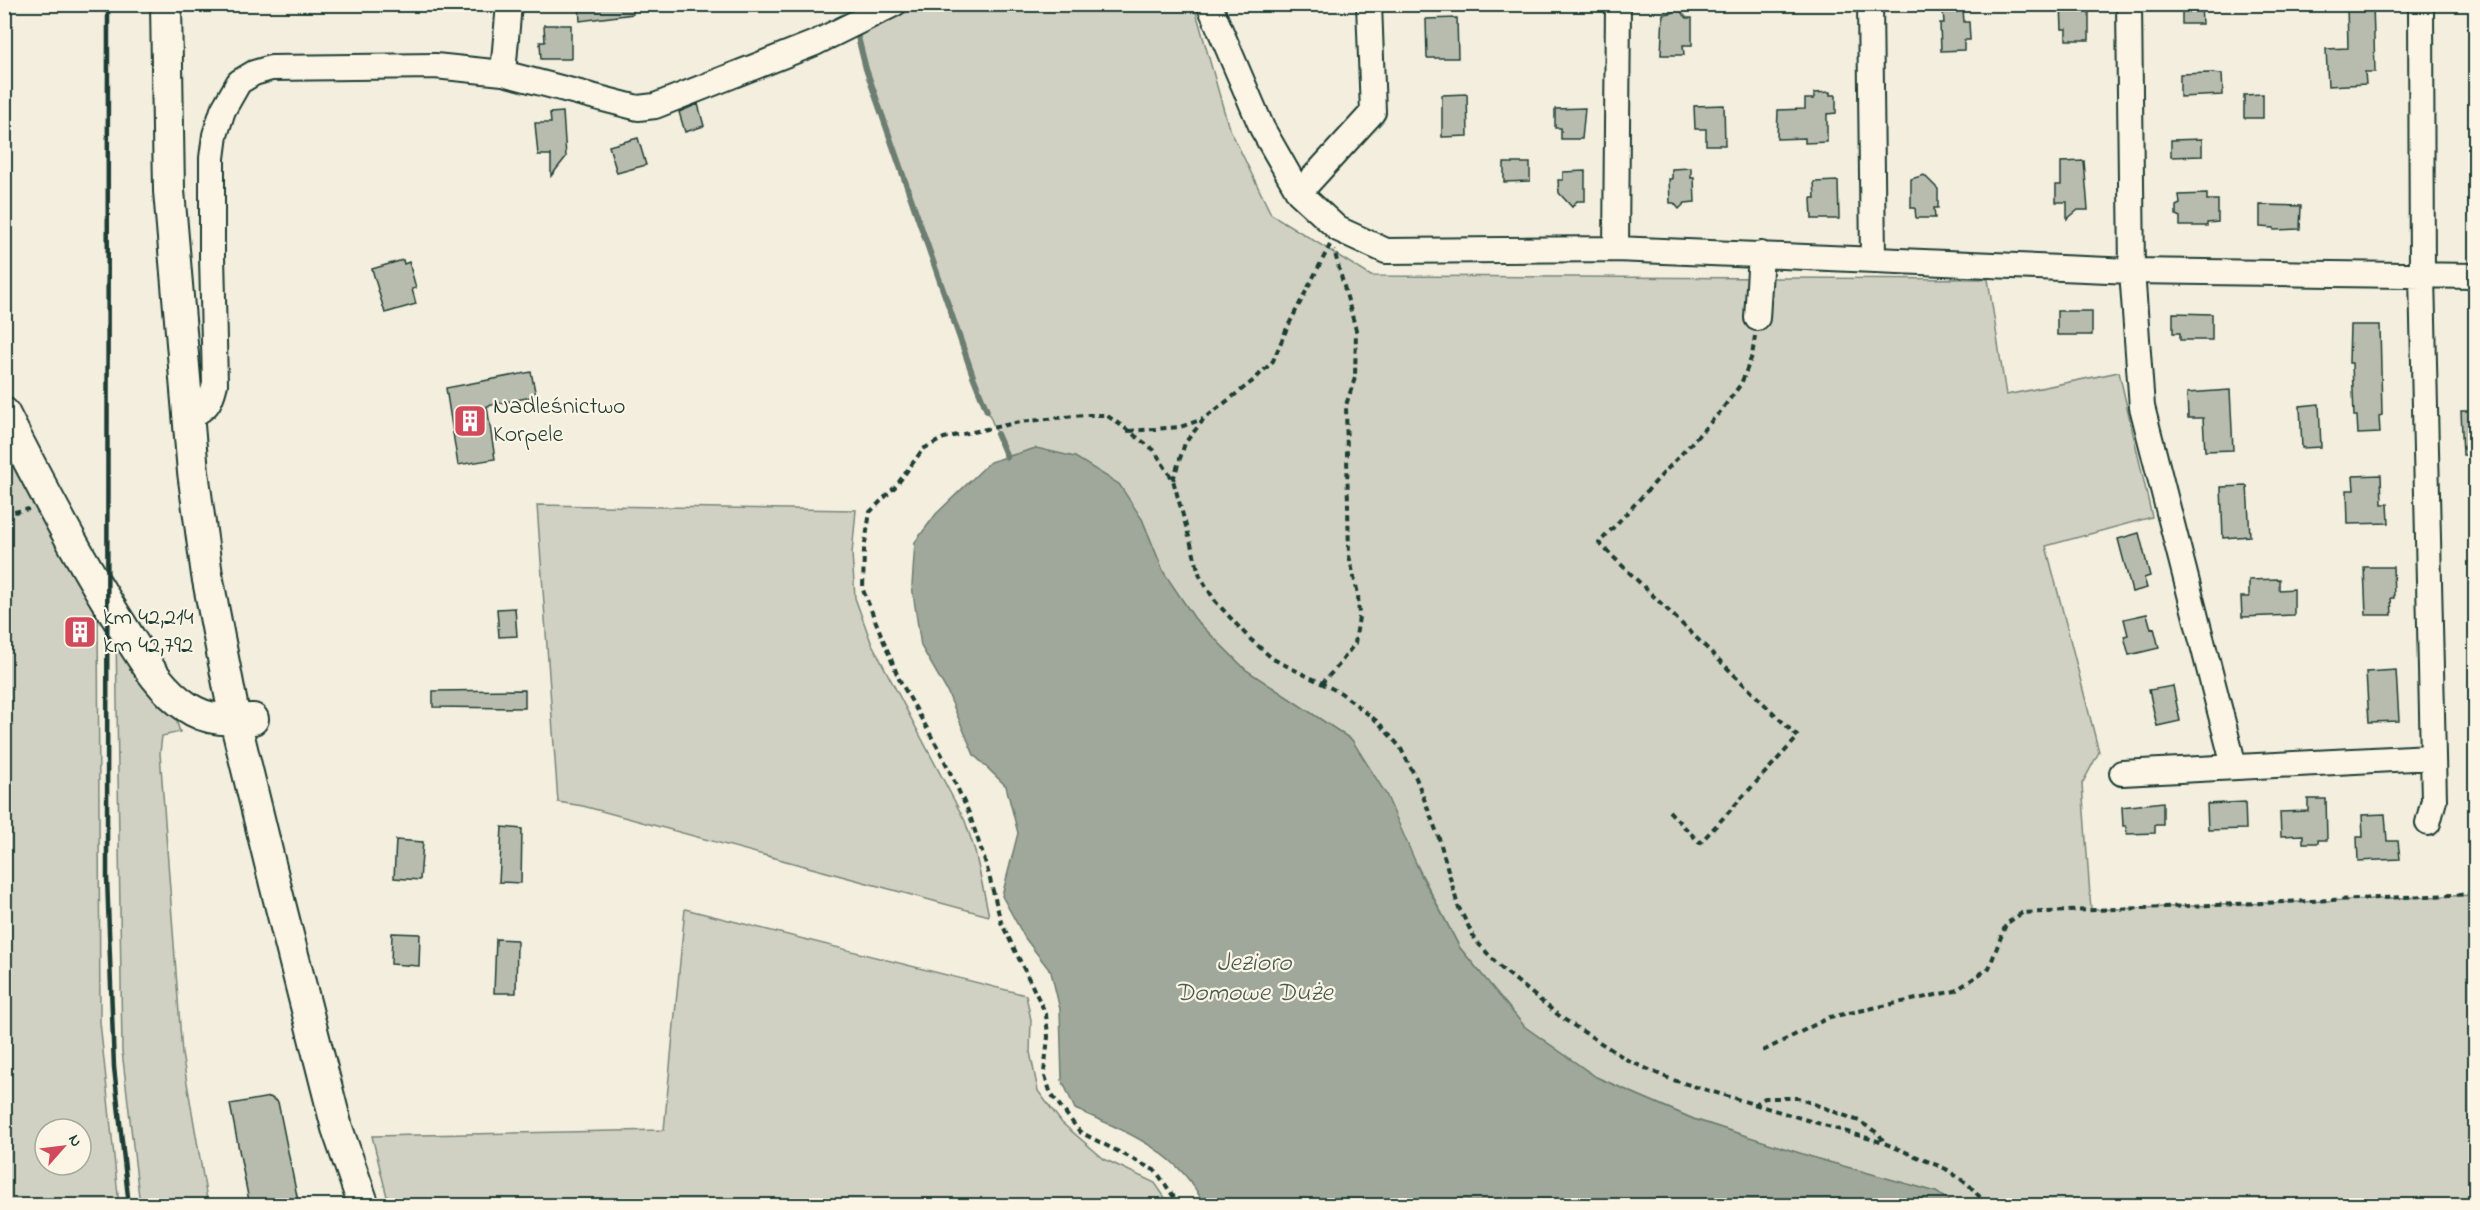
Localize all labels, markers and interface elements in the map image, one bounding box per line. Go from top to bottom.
place label: Nadleśnictwo Korpele [493,390,626,453]
building icon: Nadleśnictwo Korpele [452,403,488,439]
place label: km 42,214 km 42,792 [103,601,194,664]
building icon: km 42,214 km 42,792 [62,614,98,650]
water label: Jezioro Domowe Duże [1175,945,1334,1013]
north arrow [33,1117,93,1177]
text: N [61,1130,88,1151]

